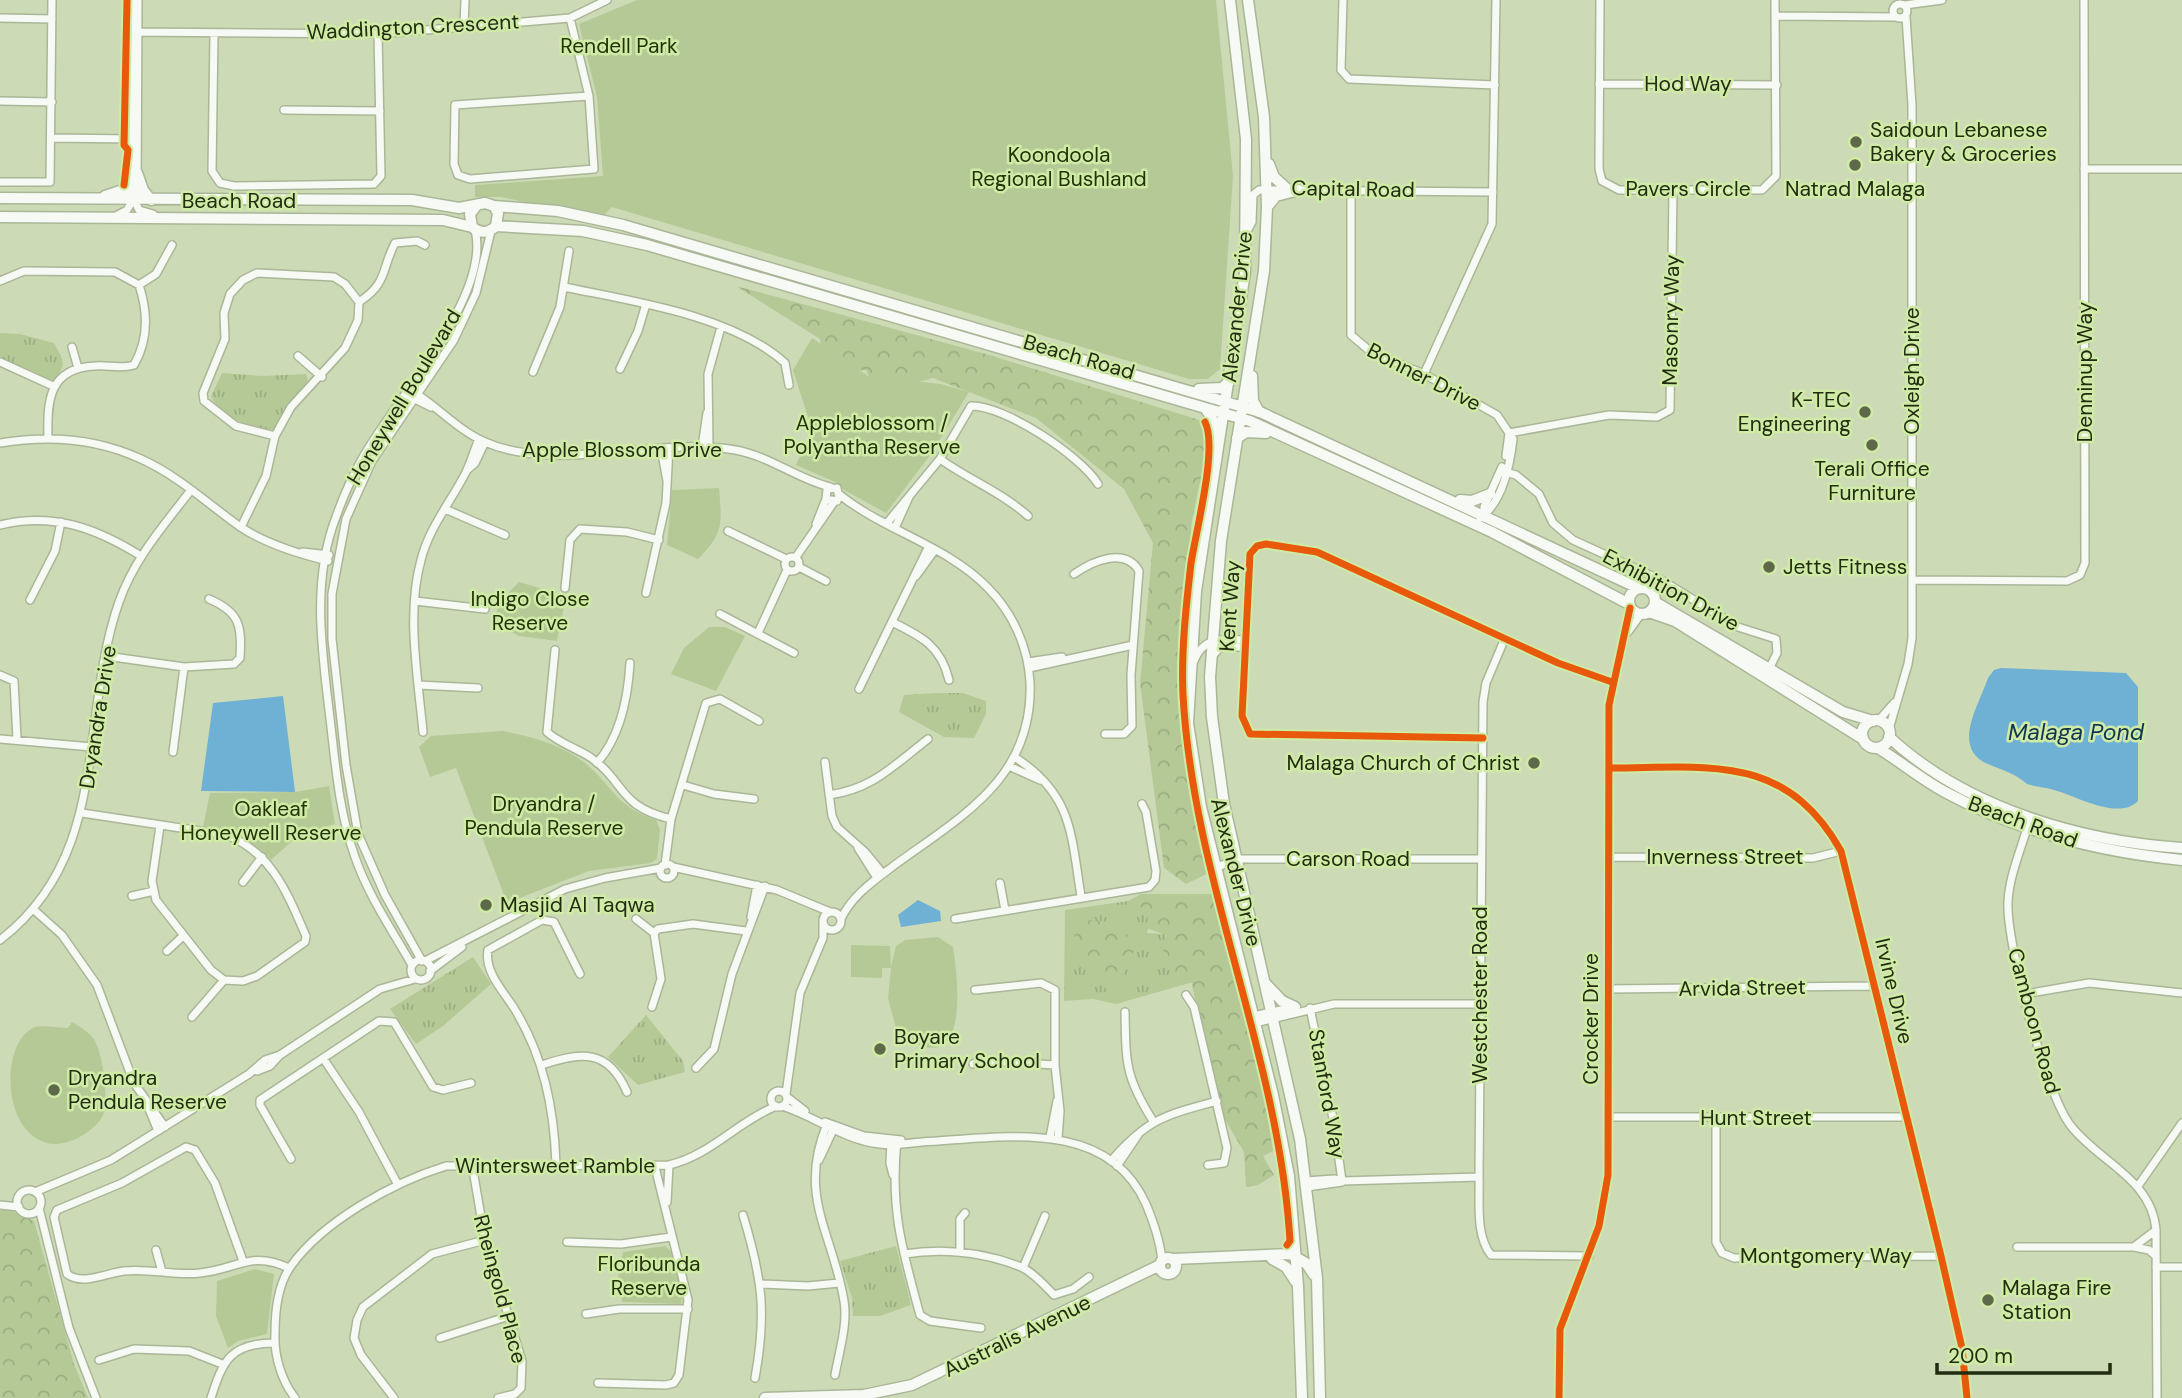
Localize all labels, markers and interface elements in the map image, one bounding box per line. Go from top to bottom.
street label: Waddington Crescent [306,7,520,47]
park label: Rendell Park [560,32,678,60]
street label: Hod Way [1644,70,1732,98]
place label: Saidoun Lebanese Bakery & Groceries [1870,116,2057,168]
marker: Saidoun Lebanese Bakery & Groceries [1848,134,1864,150]
park label: Koondoola Regional Bushland [971,141,1147,193]
marker: Natrad Malaga [1847,157,1863,173]
street label: Capital Road [1291,174,1415,204]
street label: Pavers Circle [1625,175,1751,203]
place label: Natrad Malaga [1785,175,1925,203]
street label: Beach Road [182,187,296,215]
street label: Alexander Drive [1215,230,1259,384]
street label: Masonry Way [1656,254,1686,386]
street label: Denninup Way [2071,301,2099,442]
street label: Honeywell Boulevard [340,304,468,490]
street label: Oxleigh Drive [1898,307,1926,435]
street label: Beach Road [1020,328,1138,386]
street label: Bonner Drive [1362,336,1486,418]
place label: K-TEC Engineering [1738,386,1851,438]
marker: K-TEC Engineering [1857,404,1873,420]
park label: Appleblossom / Polyantha Reserve [783,409,961,461]
street label: Apple Blossom Drive [522,436,722,464]
marker: Terali Office Furniture [1864,437,1880,453]
place label: Terali Office Furniture [1814,455,1930,507]
street label: Exhibition Drive [1598,542,1744,638]
place label: Jetts Fitness [1783,553,1907,581]
street label: Kent Way [1213,559,1247,653]
marker: Jetts Fitness [1761,559,1777,575]
park label: Indigo Close Reserve [470,585,590,637]
street label: Dryandra Drive [73,643,123,791]
water label: Malaga Pond [2008,717,2145,747]
place label: Malaga Church of Christ [1286,749,1520,777]
marker: Malaga Church of Christ [1526,755,1542,771]
street label: Beach Road [1964,789,2082,855]
park label: Dryandra / Pendula Reserve [465,790,624,842]
park label: Oakleaf Honeywell Reserve [181,795,362,847]
street label: Alexander Drive [1204,795,1268,949]
street label: Inverness Street [1646,843,1804,871]
street label: Carson Road [1286,845,1410,873]
place label: Masjid Al Taqwa [500,891,655,919]
marker: Masjid Al Taqwa [478,897,494,913]
street label: Westchester Road [1466,906,1494,1084]
street label: Irvine Drive [1868,935,1920,1047]
street label: Camboon Road [2001,945,2067,1097]
street label: Crocker Drive [1577,953,1605,1085]
street label: Arvida Street [1678,973,1806,1003]
place label: Boyare Primary School [894,1023,1040,1075]
street label: Stanford Way [1302,1027,1352,1161]
marker: Boyare Primary School [872,1041,888,1057]
place label: Dryandra Pendula Reserve [68,1064,227,1116]
marker: Dryandra Pendula Reserve [46,1082,62,1098]
street label: Hunt Street [1700,1104,1812,1132]
street label: Wintersweet Ramble [455,1152,655,1180]
street label: Rheingold Place [467,1211,533,1367]
street label: Montgomery Way [1740,1242,1912,1270]
park label: Floribunda Reserve [597,1250,701,1302]
place label: Malaga Fire Station [2002,1274,2112,1326]
street label: Australis Avenue [939,1288,1095,1384]
marker: Malaga Fire Station [1980,1292,1996,1308]
scale bar [1937,1332,2110,1376]
text: 200 m [1948,1342,2013,1370]

